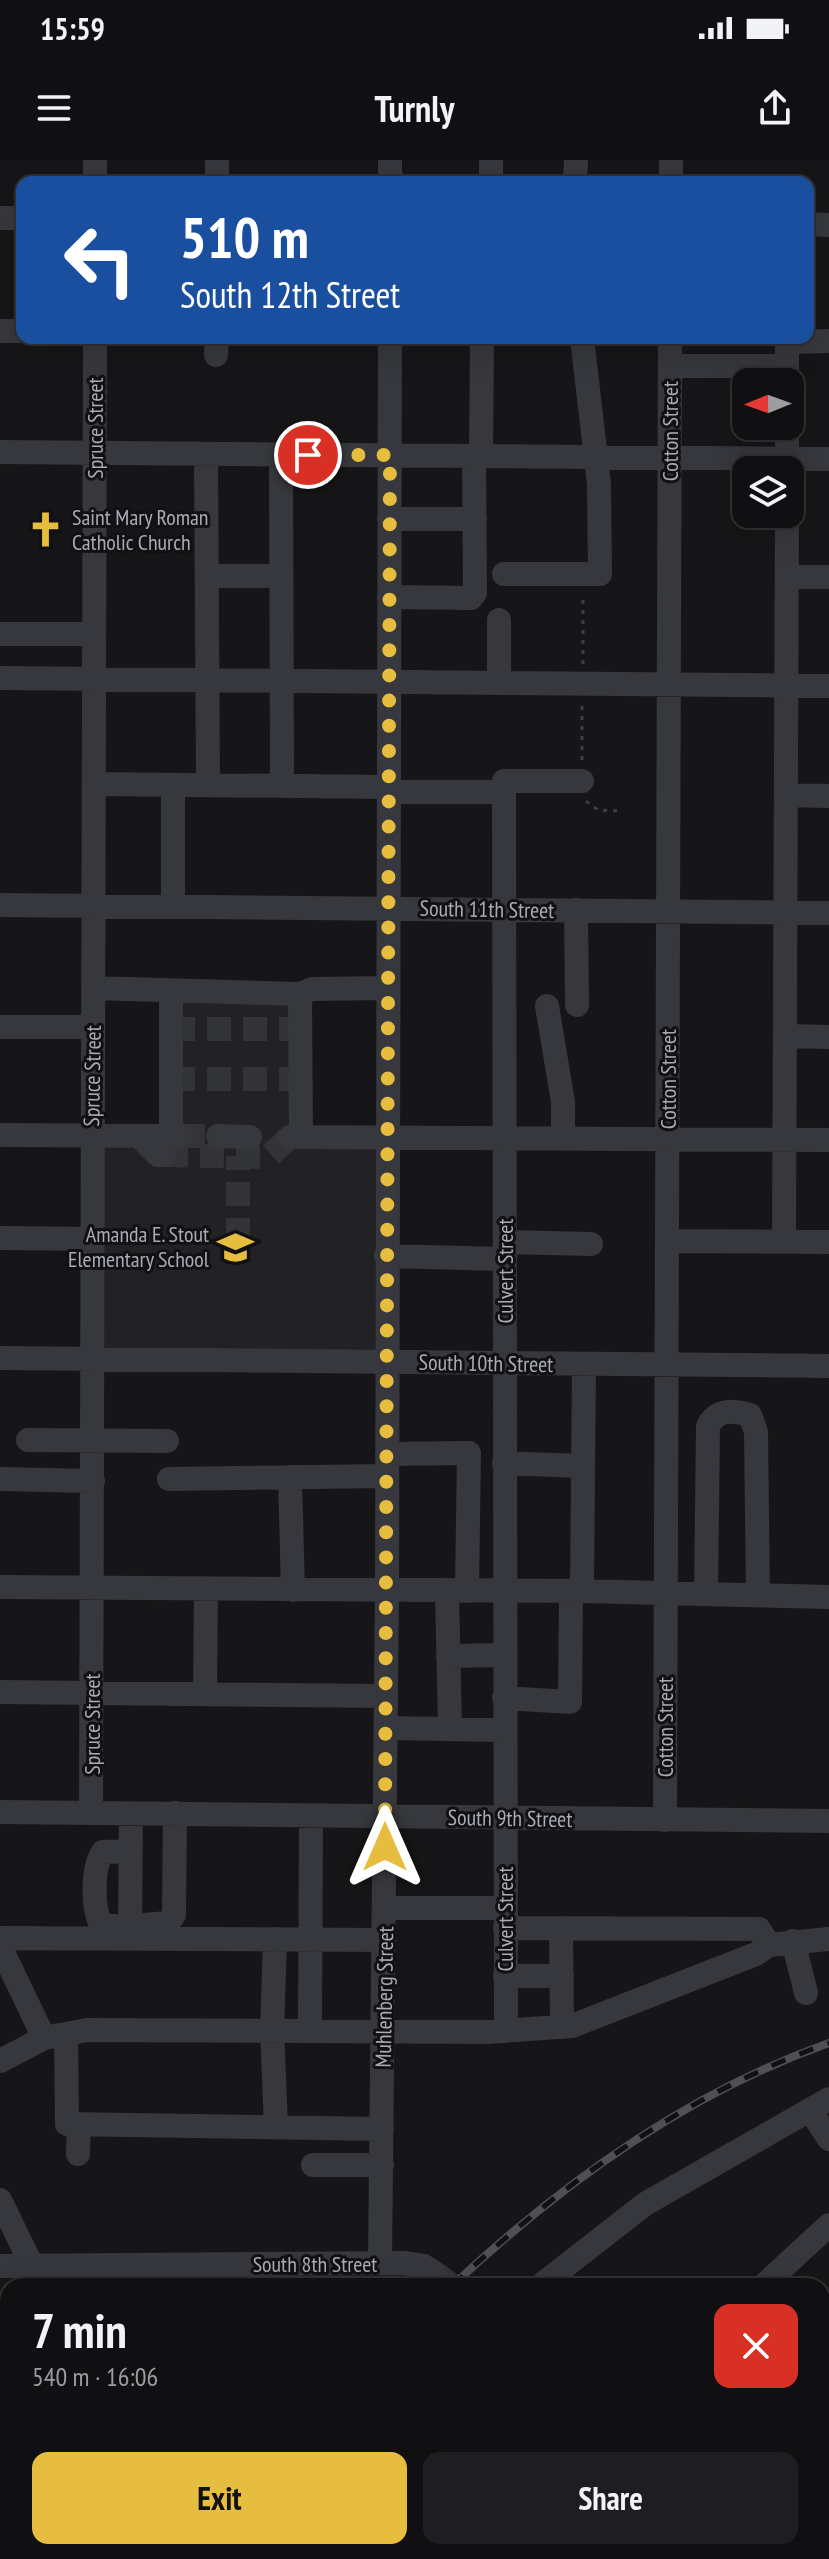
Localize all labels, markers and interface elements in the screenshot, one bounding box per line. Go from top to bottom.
text: 15:59 [40,9,105,48]
text: Turnly [375,85,454,132]
icon: menu [32,86,76,130]
icon: share [753,86,797,130]
text: 510 m [180,201,309,273]
icon: left [48,208,152,312]
text: South 12th Street [180,271,400,318]
north arrow [732,368,804,440]
map controls [732,368,804,528]
street label: Spruce Street [81,377,109,479]
street label: Cotton Street [656,381,684,481]
pin [274,421,342,489]
icon: arrive [286,433,330,477]
button: layers [732,456,804,528]
place label: Saint Mary Roman Catholic Church [72,503,209,556]
church icon: Saint Mary Roman Catholic Church [27,511,65,549]
street label: South 11th Street [419,894,555,924]
street label: Spruce Street [77,1025,107,1127]
street label: Cotton Street [654,1029,682,1129]
street label: Culvert Street [491,1219,519,1323]
place label: Amanda E. Stout Elementary School [68,1220,210,1273]
school or university icon: Amanda E. Stout Elementary School [216,1228,254,1266]
street label: South 10th Street [418,1348,554,1378]
street label: Spruce Street [78,1673,106,1775]
street label: Cotton Street [651,1677,679,1777]
street label: South 9th Street [447,1803,573,1833]
position arrow [343,1805,427,1889]
street label: Culvert Street [491,1867,519,1971]
street label: Muhlenberg Street [369,1926,399,2068]
street label: South 8th Street [253,2250,377,2278]
text: 7 min [32,2299,127,2361]
button: close [714,2304,798,2388]
text: 540 m · 16:06 [32,2360,158,2393]
button: Exit [32,2452,407,2544]
button: Share [423,2452,798,2544]

